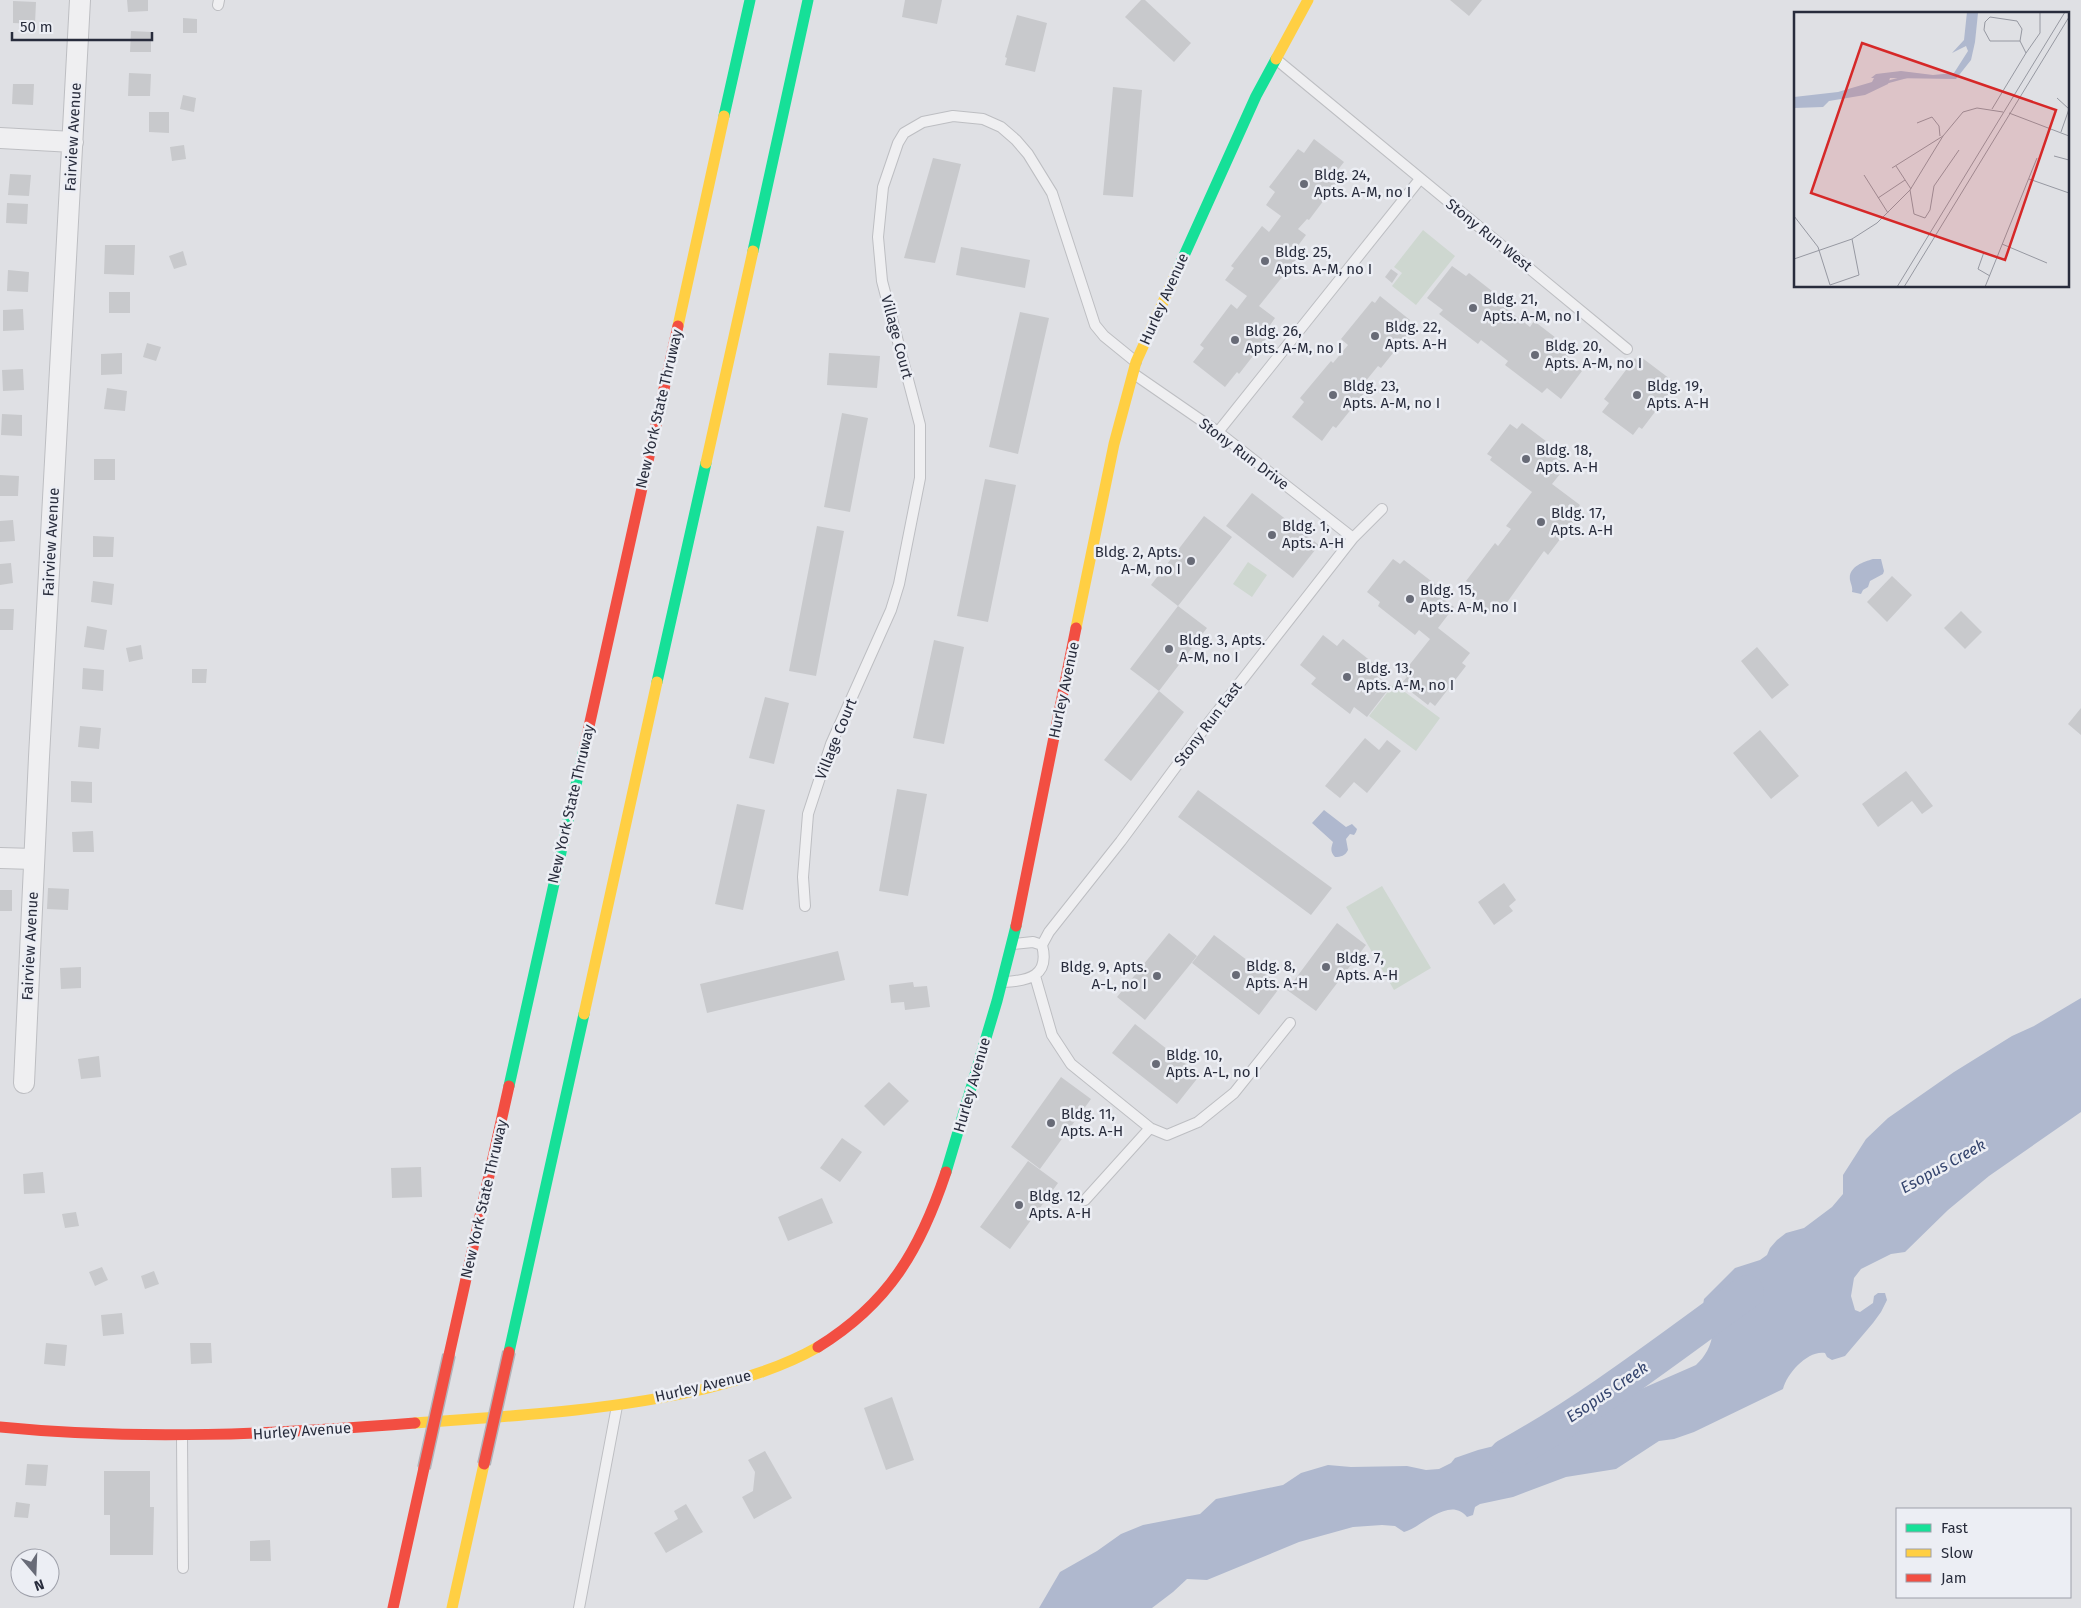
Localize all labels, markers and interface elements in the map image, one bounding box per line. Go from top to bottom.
scale bar [12,10,152,42]
inset map [1794,12,2068,288]
text: 50 m [20,18,53,36]
street label: Fairview Avenue [61,82,85,192]
place label: Bldg. 24, Apts. A-M, no I [1314,166,1411,201]
marker: Bldg. 24, Apts. A-M, no I [1298,178,1310,190]
street label: Stony Run West [1442,195,1536,276]
place label: Bldg. 25, Apts. A-M, no I [1275,243,1372,278]
street label: Hurley Avenue [1136,250,1192,348]
marker: Bldg. 25, Apts. A-M, no I [1259,255,1271,267]
place label: Bldg. 21, Apts. A-M, no I [1483,290,1580,325]
street label: Village Court [877,293,917,381]
marker: Bldg. 21, Apts. A-M, no I [1467,302,1479,314]
place label: Bldg. 22, Apts. A-H [1385,318,1447,353]
place label: Bldg. 26, Apts. A-M, no I [1245,322,1342,357]
street label: New York State Thruway [632,327,686,490]
marker: Bldg. 22, Apts. A-H [1369,330,1381,342]
marker: Bldg. 26, Apts. A-M, no I [1229,334,1241,346]
place label: Bldg. 20, Apts. A-M, no I [1545,337,1642,372]
marker: Bldg. 20, Apts. A-M, no I [1529,349,1541,361]
place label: Bldg. 23, Apts. A-M, no I [1343,377,1440,412]
place label: Bldg. 19, Apts. A-H [1647,377,1709,412]
marker: Bldg. 23, Apts. A-M, no I [1327,389,1339,401]
marker: Bldg. 19, Apts. A-H [1631,389,1643,401]
street label: Stony Run Drive [1195,414,1293,494]
place label: Bldg. 18, Apts. A-H [1536,441,1598,476]
marker: Bldg. 18, Apts. A-H [1520,453,1532,465]
street label: Fairview Avenue [39,487,63,597]
place label: Bldg. 17, Apts. A-H [1551,504,1613,539]
marker: Bldg. 17, Apts. A-H [1535,516,1547,528]
place label: Bldg. 1, Apts. A-H [1282,517,1344,552]
marker: Bldg. 1, Apts. A-H [1266,529,1278,541]
place label: Bldg. 2, Apts. A-M, no I [1095,543,1181,578]
marker: Bldg. 2, Apts. A-M, no I [1185,555,1197,567]
place label: Bldg. 15, Apts. A-M, no I [1420,581,1517,616]
marker: Bldg. 15, Apts. A-M, no I [1404,593,1416,605]
place label: Bldg. 3, Apts. A-M, no I [1179,631,1265,666]
street label: Hurley Avenue [1045,640,1083,740]
marker: Bldg. 3, Apts. A-M, no I [1163,643,1175,655]
place label: Bldg. 13, Apts. A-M, no I [1357,659,1454,694]
marker: Bldg. 13, Apts. A-M, no I [1341,671,1353,683]
street label: Stony Run East [1170,678,1246,770]
street label: Village Court [812,695,861,782]
street label: New York State Thruway [544,722,598,885]
street label: Fairview Avenue [18,891,42,1001]
place label: Bldg. 7, Apts. A-H [1336,949,1398,984]
place label: Bldg. 8, Apts. A-H [1246,957,1308,992]
place label: Bldg. 9, Apts. A-L, no I [1060,958,1147,993]
marker: Bldg. 7, Apts. A-H [1320,961,1332,973]
marker: Bldg. 8, Apts. A-H [1230,969,1242,981]
marker: Bldg. 9, Apts. A-L, no I [1151,970,1163,982]
street label: Hurley Avenue [950,1035,994,1135]
place label: Bldg. 10, Apts. A-L, no I [1166,1046,1259,1081]
marker: Bldg. 10, Apts. A-L, no I [1150,1058,1162,1070]
place label: Bldg. 11, Apts. A-H [1061,1105,1123,1140]
street label: New York State Thruway [457,1117,511,1280]
marker: Bldg. 11, Apts. A-H [1045,1117,1057,1129]
water label: Esopus Creek [1897,1135,1989,1197]
place label: Bldg. 12, Apts. A-H [1029,1187,1091,1222]
marker: Bldg. 12, Apts. A-H [1013,1199,1025,1211]
water label: Esopus Creek [1563,1358,1652,1426]
street label: Hurley Avenue [653,1366,753,1406]
street label: Hurley Avenue [252,1419,352,1443]
legend [1896,1508,2071,1598]
text: Fast [1941,1519,1968,1537]
text: Slow [1941,1544,1973,1562]
north arrow [10,1548,60,1598]
text: Jam [1941,1569,1967,1587]
text: N [32,1575,46,1594]

